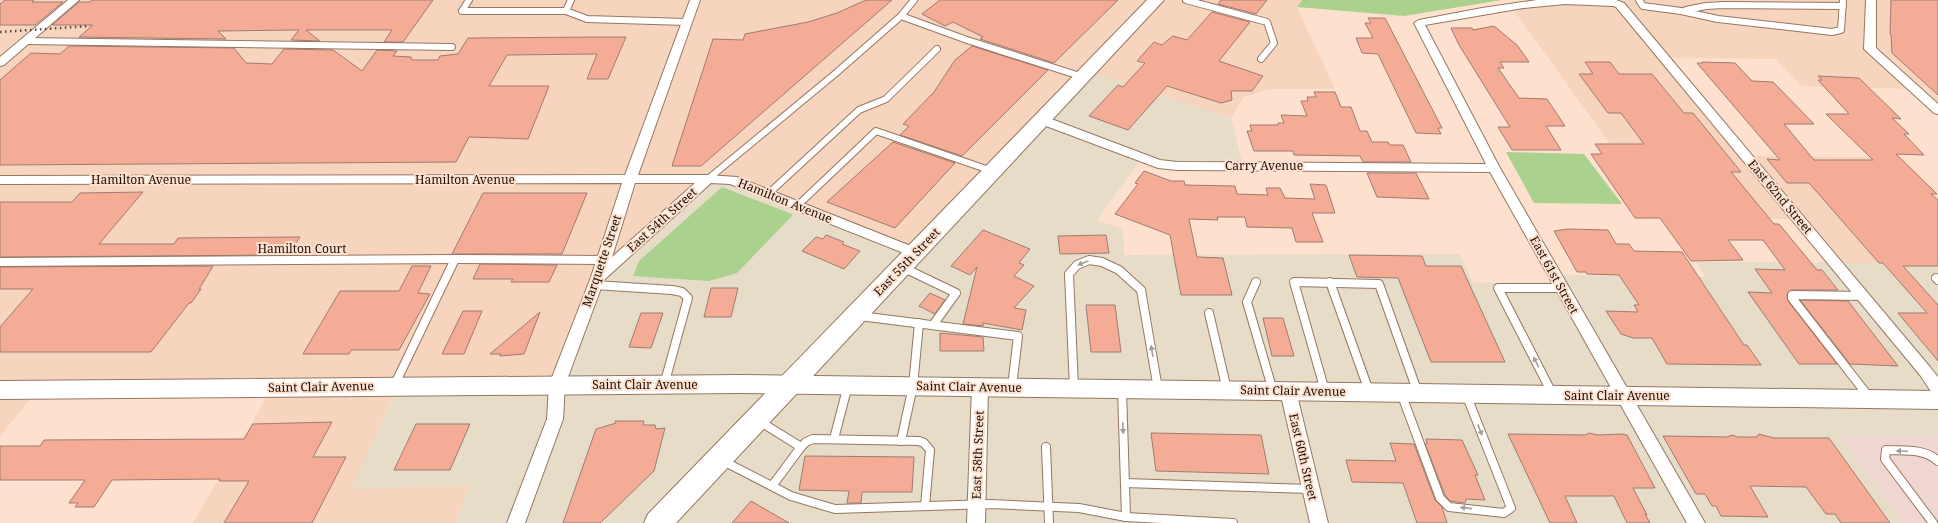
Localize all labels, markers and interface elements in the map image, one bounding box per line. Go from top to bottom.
street label: East 62nd Street [1744,156,1816,237]
street label: Carry Avenue [1225,157,1303,174]
street label: Hamilton Avenue [91,171,191,188]
street label: Hamilton Avenue [415,171,515,188]
street label: Hamilton Avenue [736,174,835,227]
street label: East 54th Street [623,184,700,256]
street label: Marquette Street [578,212,625,309]
street label: East 55th Street [870,224,944,300]
street label: East 61st Street [1526,233,1583,317]
street label: Hamilton Court [258,240,346,257]
one-way arrow [1077,260,1088,266]
one-way arrow [1149,345,1155,357]
one-way arrow [1533,356,1539,368]
street label: Saint Clair Avenue [592,376,698,393]
street label: Saint Clair Avenue [268,377,374,396]
street label: Saint Clair Avenue [916,377,1022,396]
street label: Saint Clair Avenue [1240,381,1346,400]
street label: Saint Clair Avenue [1564,387,1670,404]
street label: East 58th Street [967,410,988,500]
street label: East 60th Street [1285,412,1322,502]
one-way arrow [1120,422,1127,434]
one-way arrow [1478,425,1484,437]
one-way arrow [1895,448,1908,454]
one-way arrow [1459,505,1472,512]

